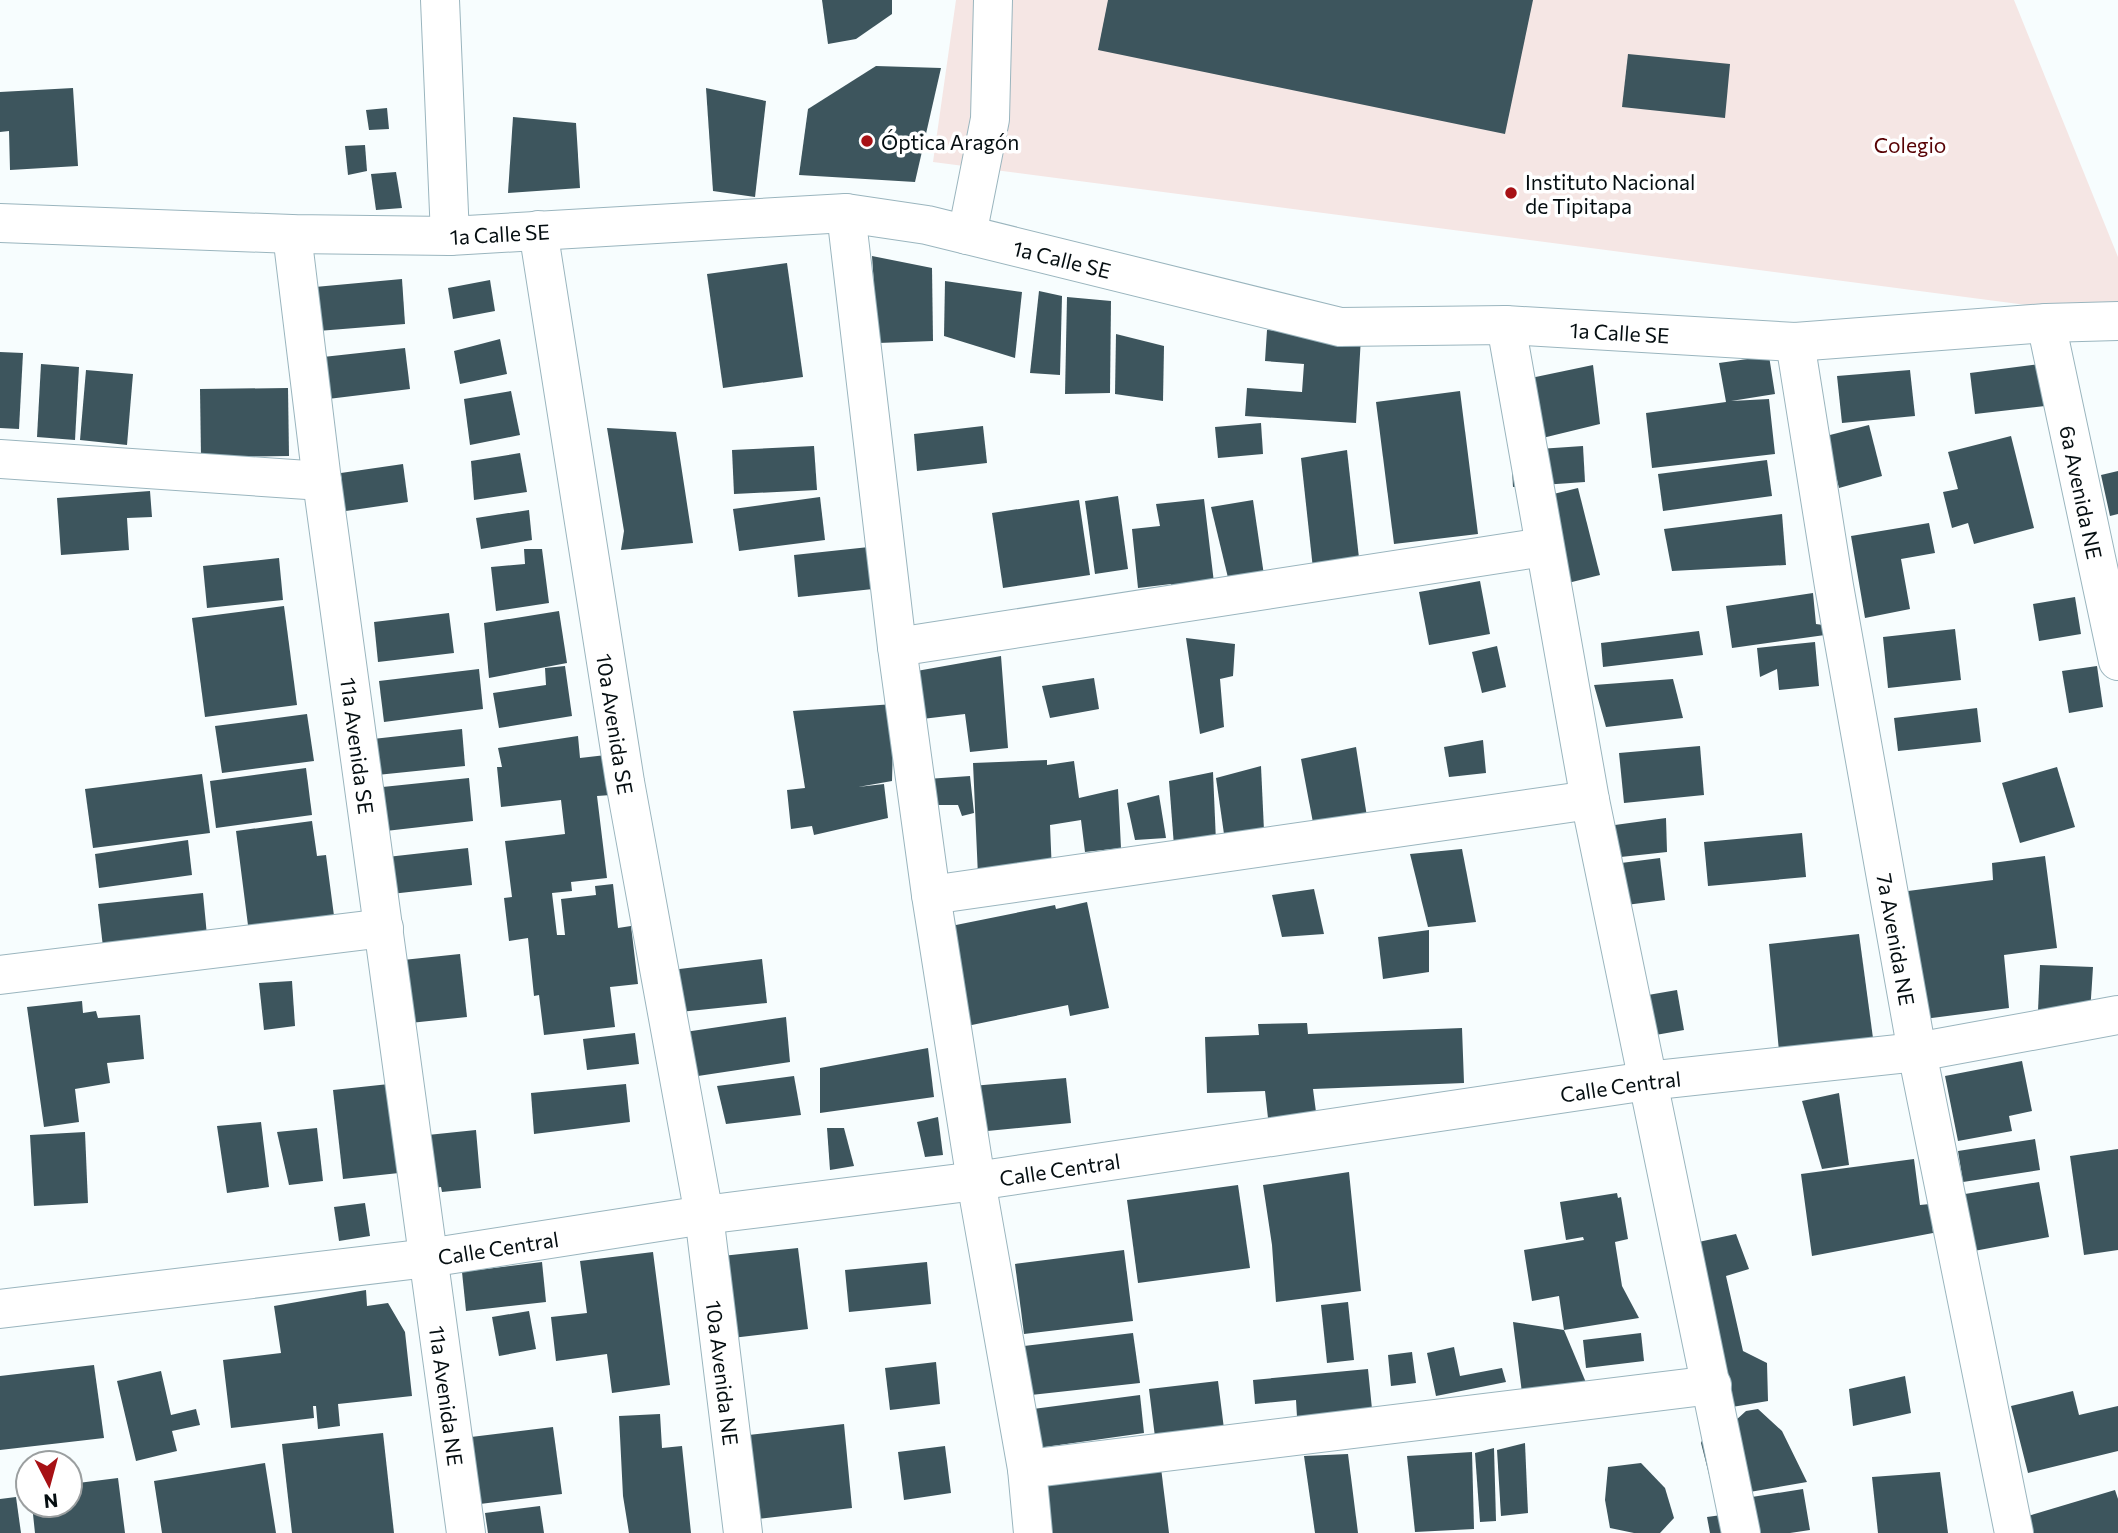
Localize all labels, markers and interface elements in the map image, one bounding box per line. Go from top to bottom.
place label: Óptica Aragón [881,129,1019,154]
park label: Colegio [1874,132,1946,157]
marker: Óptica Aragón [859,133,875,149]
place label: Instituto Nacional de Tipitapa [1525,169,1695,218]
marker: Instituto Nacional de Tipitapa [1503,185,1519,201]
street label: 1a Calle SE [449,218,550,248]
street label: 1a Calle SE [1011,234,1114,283]
street label: 1a Calle SE [1569,316,1670,347]
street label: 6a Avenida NE [2056,423,2108,561]
street label: 10a Avenida SE [592,652,640,796]
street label: 11a Avenida SE [337,676,380,816]
street label: 7a Avenida NE [1873,871,1921,1007]
street label: Calle Central [1558,1065,1682,1106]
street label: Calle Central [998,1147,1122,1190]
street label: Calle Central [436,1225,560,1269]
street label: 10a Avenida NE [702,1299,745,1447]
street label: 11a Avenida NE [425,1324,469,1467]
north arrow [14,1449,84,1519]
text: N [43,1489,59,1514]

